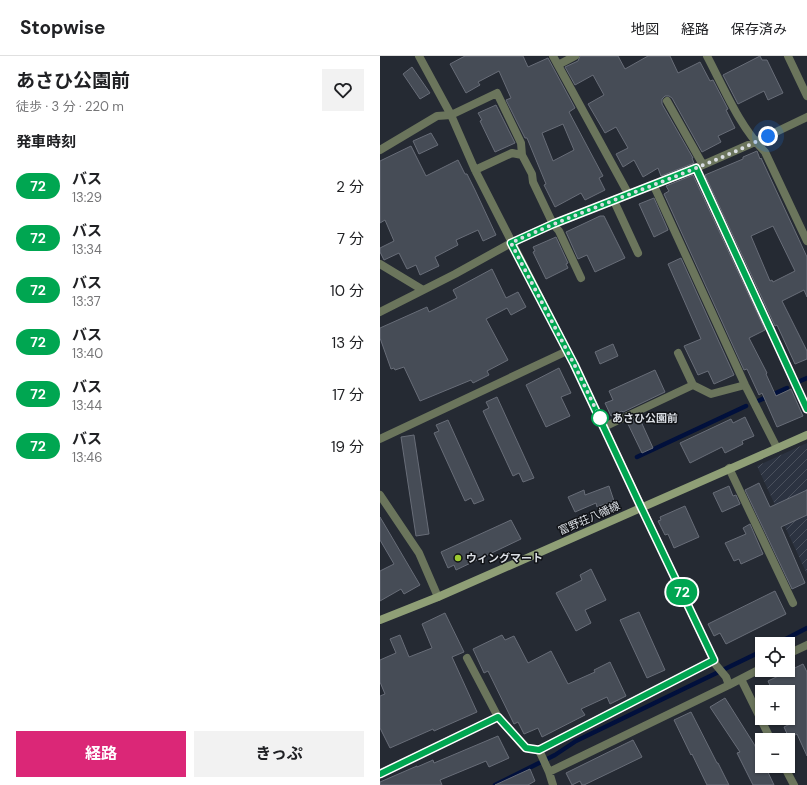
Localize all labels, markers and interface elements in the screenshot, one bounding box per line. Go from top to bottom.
text: Stopwise [20,15,106,40]
text: 地図 [631,20,659,38]
text: 経路 [681,20,709,38]
text: 保存済み [731,20,787,38]
text: あさひ公園前 [16,68,130,93]
button: heart [322,69,364,111]
text: 徒歩 · 3 分 · 220 m [16,98,124,115]
your location [758,126,778,146]
text: 発車時刻 [16,132,76,152]
text: バス [72,169,102,189]
text: 72 [30,177,46,195]
text: 2 分 [336,177,364,197]
text: 13:29 [72,189,102,206]
text: バス [72,221,102,241]
text: 72 [30,229,46,247]
text: 7 分 [337,229,364,249]
text: 13:34 [72,241,102,258]
text: バス [72,273,102,293]
text: 72 [30,281,46,299]
text: 10 分 [330,281,364,301]
text: 13:37 [72,293,101,310]
text: バス [72,325,102,345]
text: 72 [30,333,46,351]
text: 13 分 [331,333,364,353]
text: 13:40 [72,345,103,362]
text: バス [72,377,102,397]
text: 72 [30,385,46,403]
text: 17 分 [332,385,364,405]
text: 13:44 [72,397,102,414]
marker: あさひ公園前 [591,409,609,427]
place label: あさひ公園前 [612,411,678,425]
text: バス [72,429,102,449]
text: 72 [30,437,46,455]
text: 19 分 [331,437,364,457]
text: 13:46 [72,449,102,466]
street label: 富野荘八幡線 [556,498,622,538]
place label: ウィングマート [466,551,543,565]
marker: ウィングマート [453,553,463,563]
line badge: 72 [664,579,700,605]
text: 72 [674,583,690,601]
map controls [755,637,795,773]
button: locate [755,637,795,677]
button: + [755,685,795,725]
button: 経路 [16,731,186,777]
button: きっぷ [194,731,364,777]
button: − [755,733,795,773]

